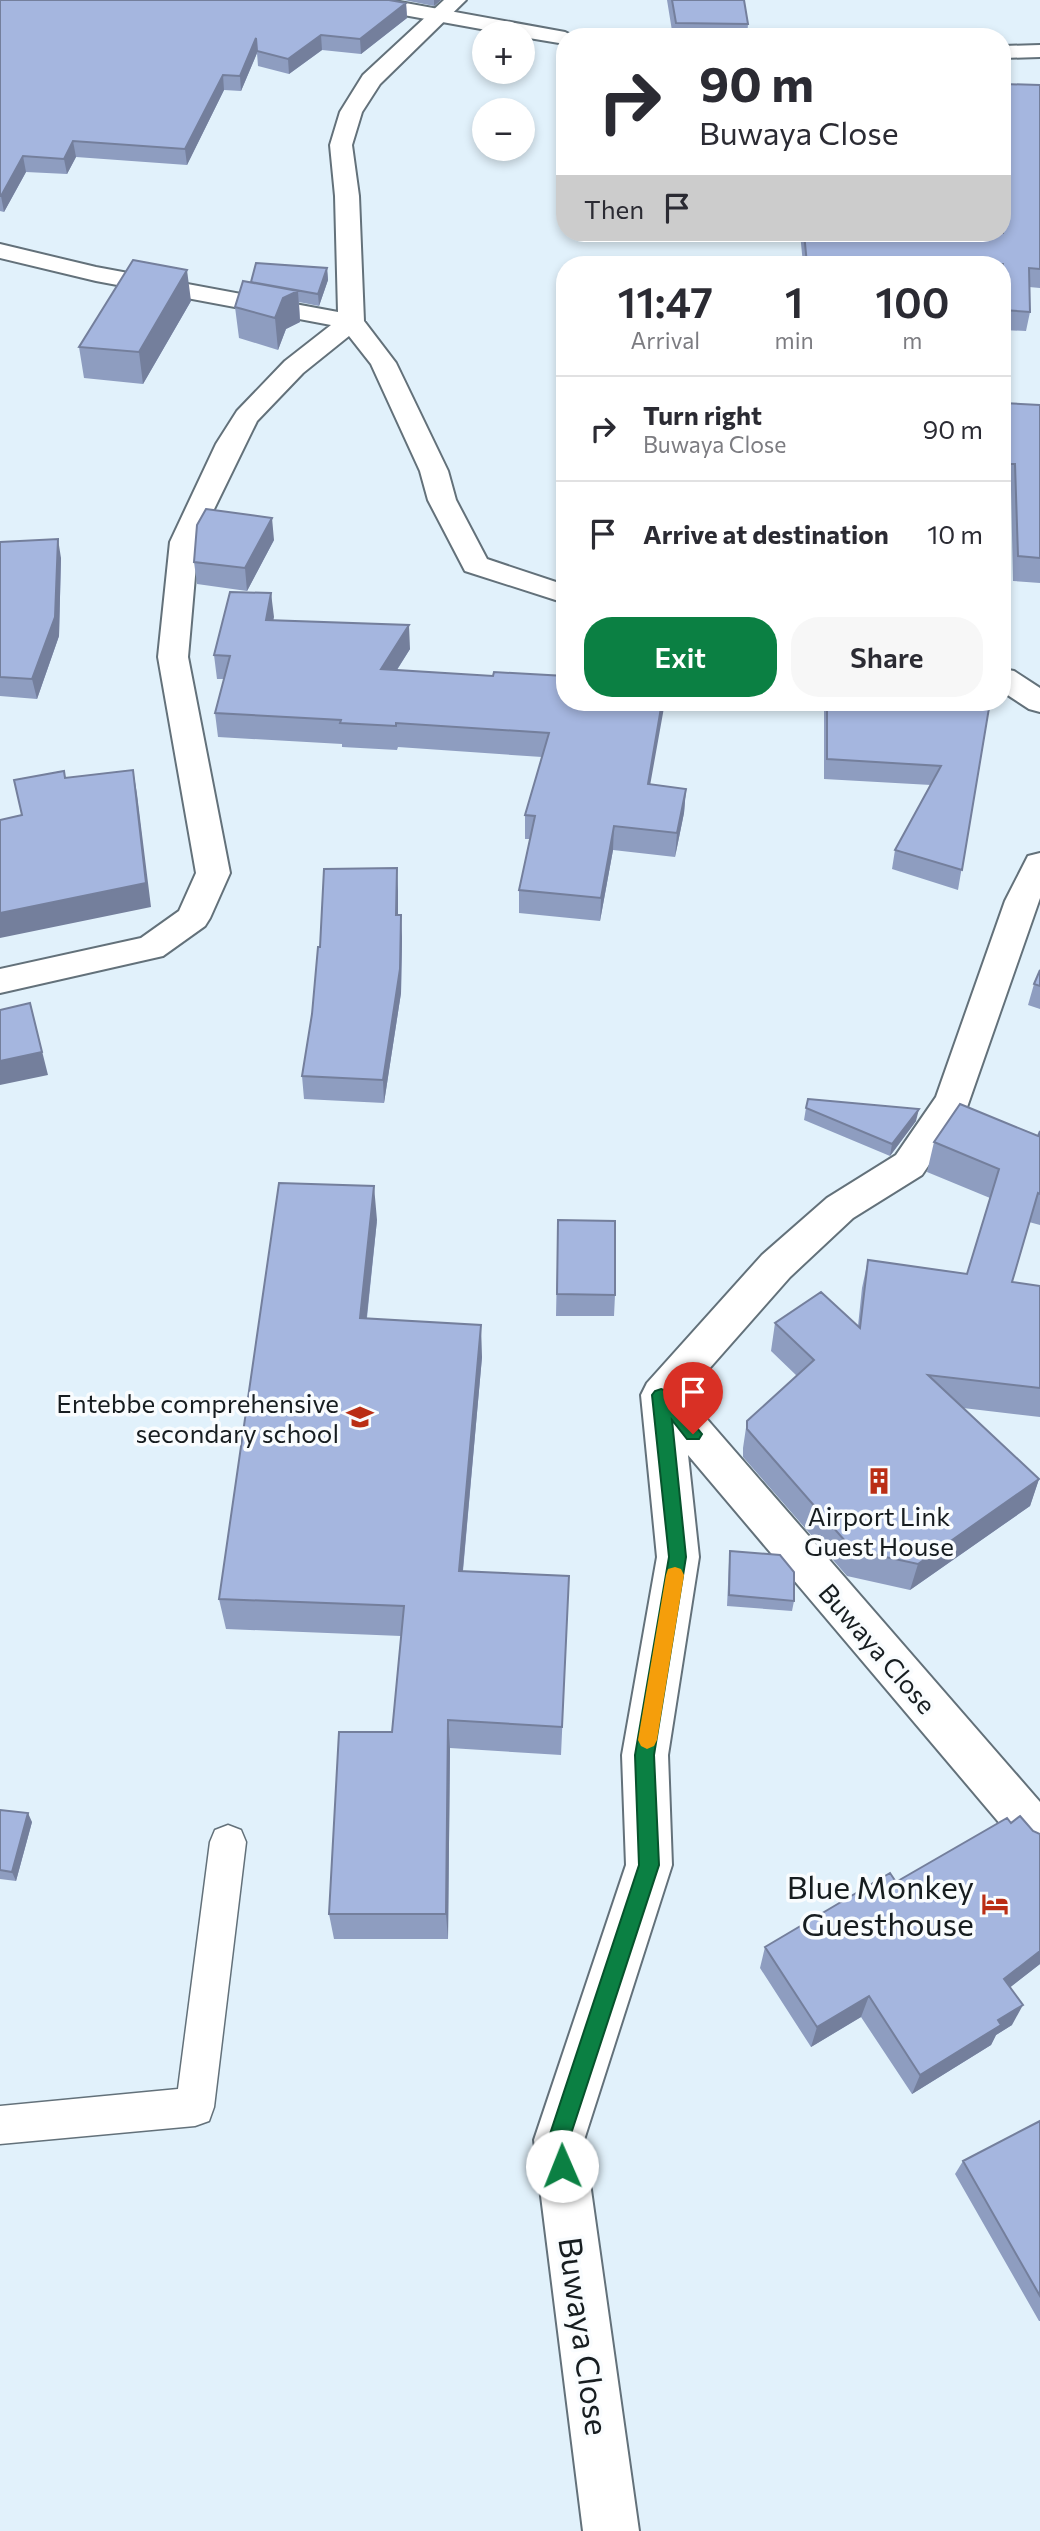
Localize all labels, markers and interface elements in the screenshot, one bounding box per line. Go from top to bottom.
map controls [472,21,535,161]
button: + [472,21,535,84]
text: 90 m [699,52,814,112]
icon: right [584,56,675,147]
button: − [472,98,535,161]
text: Buwaya Close [699,112,899,152]
icon: arrive [658,189,696,227]
text: Then [584,193,644,224]
text: 11:47 [618,275,713,327]
text: 1 [785,275,804,327]
text: 100 [875,275,949,327]
text: Arrival [631,326,700,354]
text: min [775,326,814,354]
text: m [902,326,922,354]
text: Turn right [643,399,762,430]
icon: right [584,410,622,448]
text: 90 m [923,413,983,444]
text: Buwaya Close [643,430,786,458]
icon: arrive [584,515,622,553]
text: Arrive at destination [643,518,889,549]
text: 10 m [927,518,983,549]
button: Exit [584,617,777,697]
button: Share [791,617,983,697]
pin [663,1362,723,1434]
icon: arrive [674,1373,712,1411]
place label: Entebbe comprehensive secondary school [56,1387,339,1448]
school or university icon: Entebbe comprehensive secondary school [345,1402,375,1432]
building icon: Airport Link Guest House [864,1466,894,1496]
place label: Airport Link Guest House [804,1500,954,1561]
street label: Buwaya Close [813,1577,943,1719]
place label: Blue Monkey Guesthouse [787,1866,974,1943]
hotel icon: Blue Monkey Guesthouse [980,1889,1010,1919]
position arrow [525,2129,599,2203]
street label: Buwaya Close [551,2234,619,2438]

